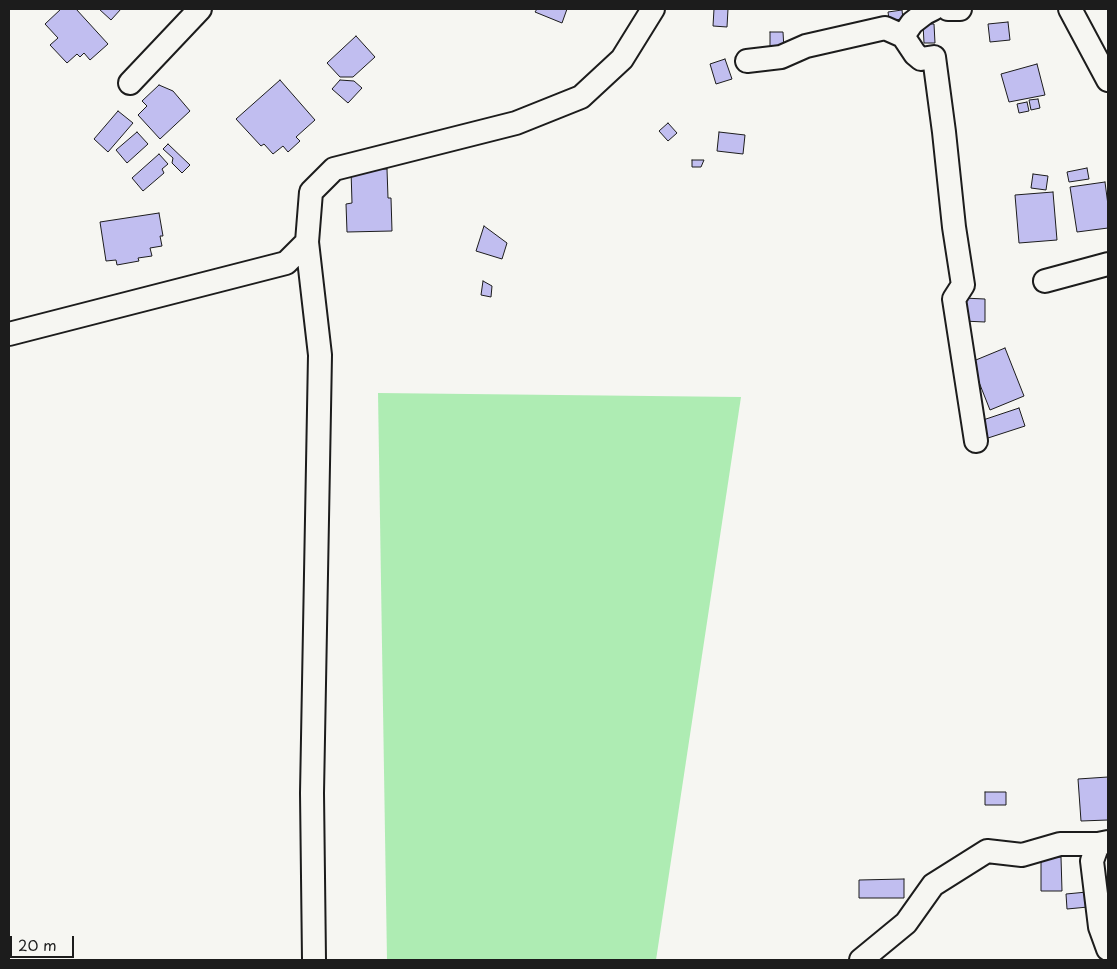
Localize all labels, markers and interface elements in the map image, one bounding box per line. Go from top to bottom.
scale bar [12,926,76,958]
text: 20 m [18,933,57,956]

